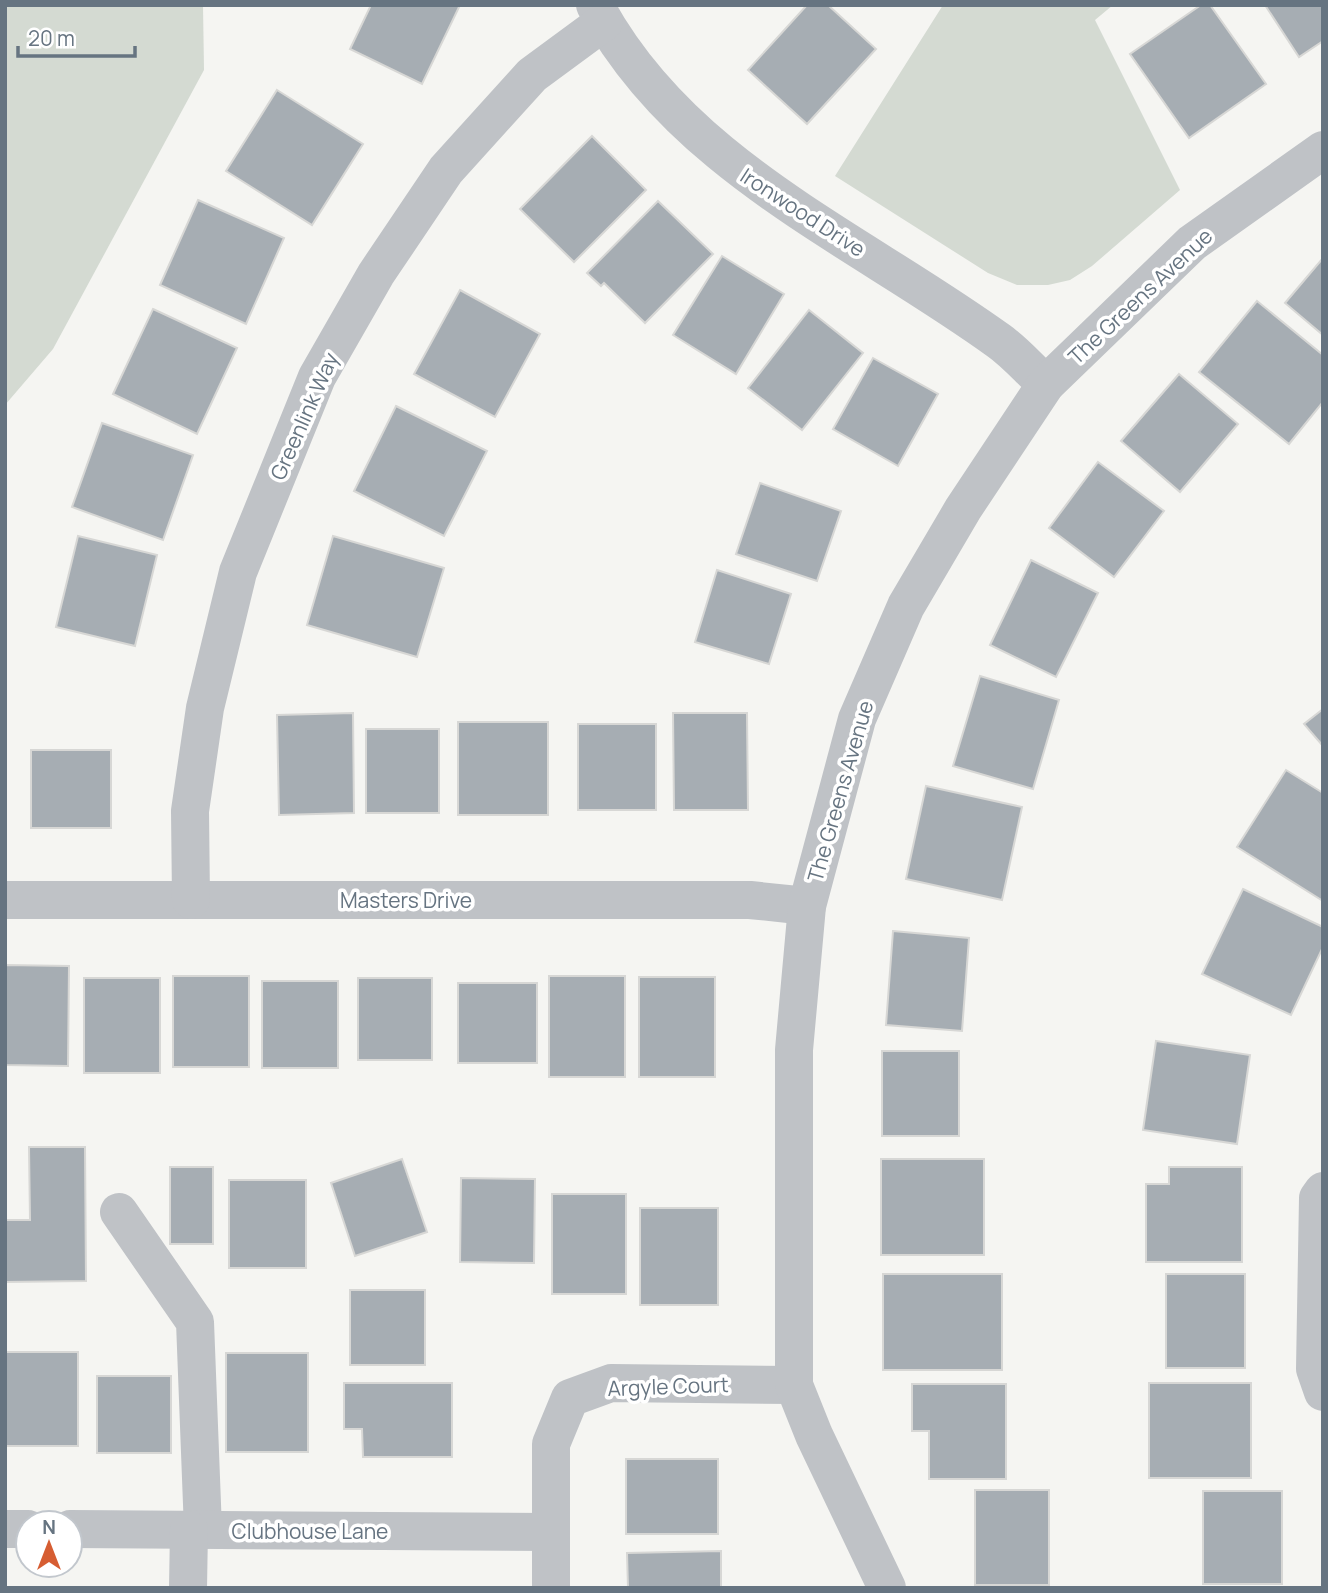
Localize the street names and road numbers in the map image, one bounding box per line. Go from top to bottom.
street label: Ironwood Drive [735,161,871,263]
street label: The Greens Avenue [1062,222,1218,370]
street label: Greenlink Way [263,348,345,484]
street label: The Greens Avenue [801,697,879,885]
street label: Masters Drive [340,886,472,914]
street label: Argyle Court [607,1370,729,1402]
street label: Clubhouse Lane [232,1517,388,1545]

